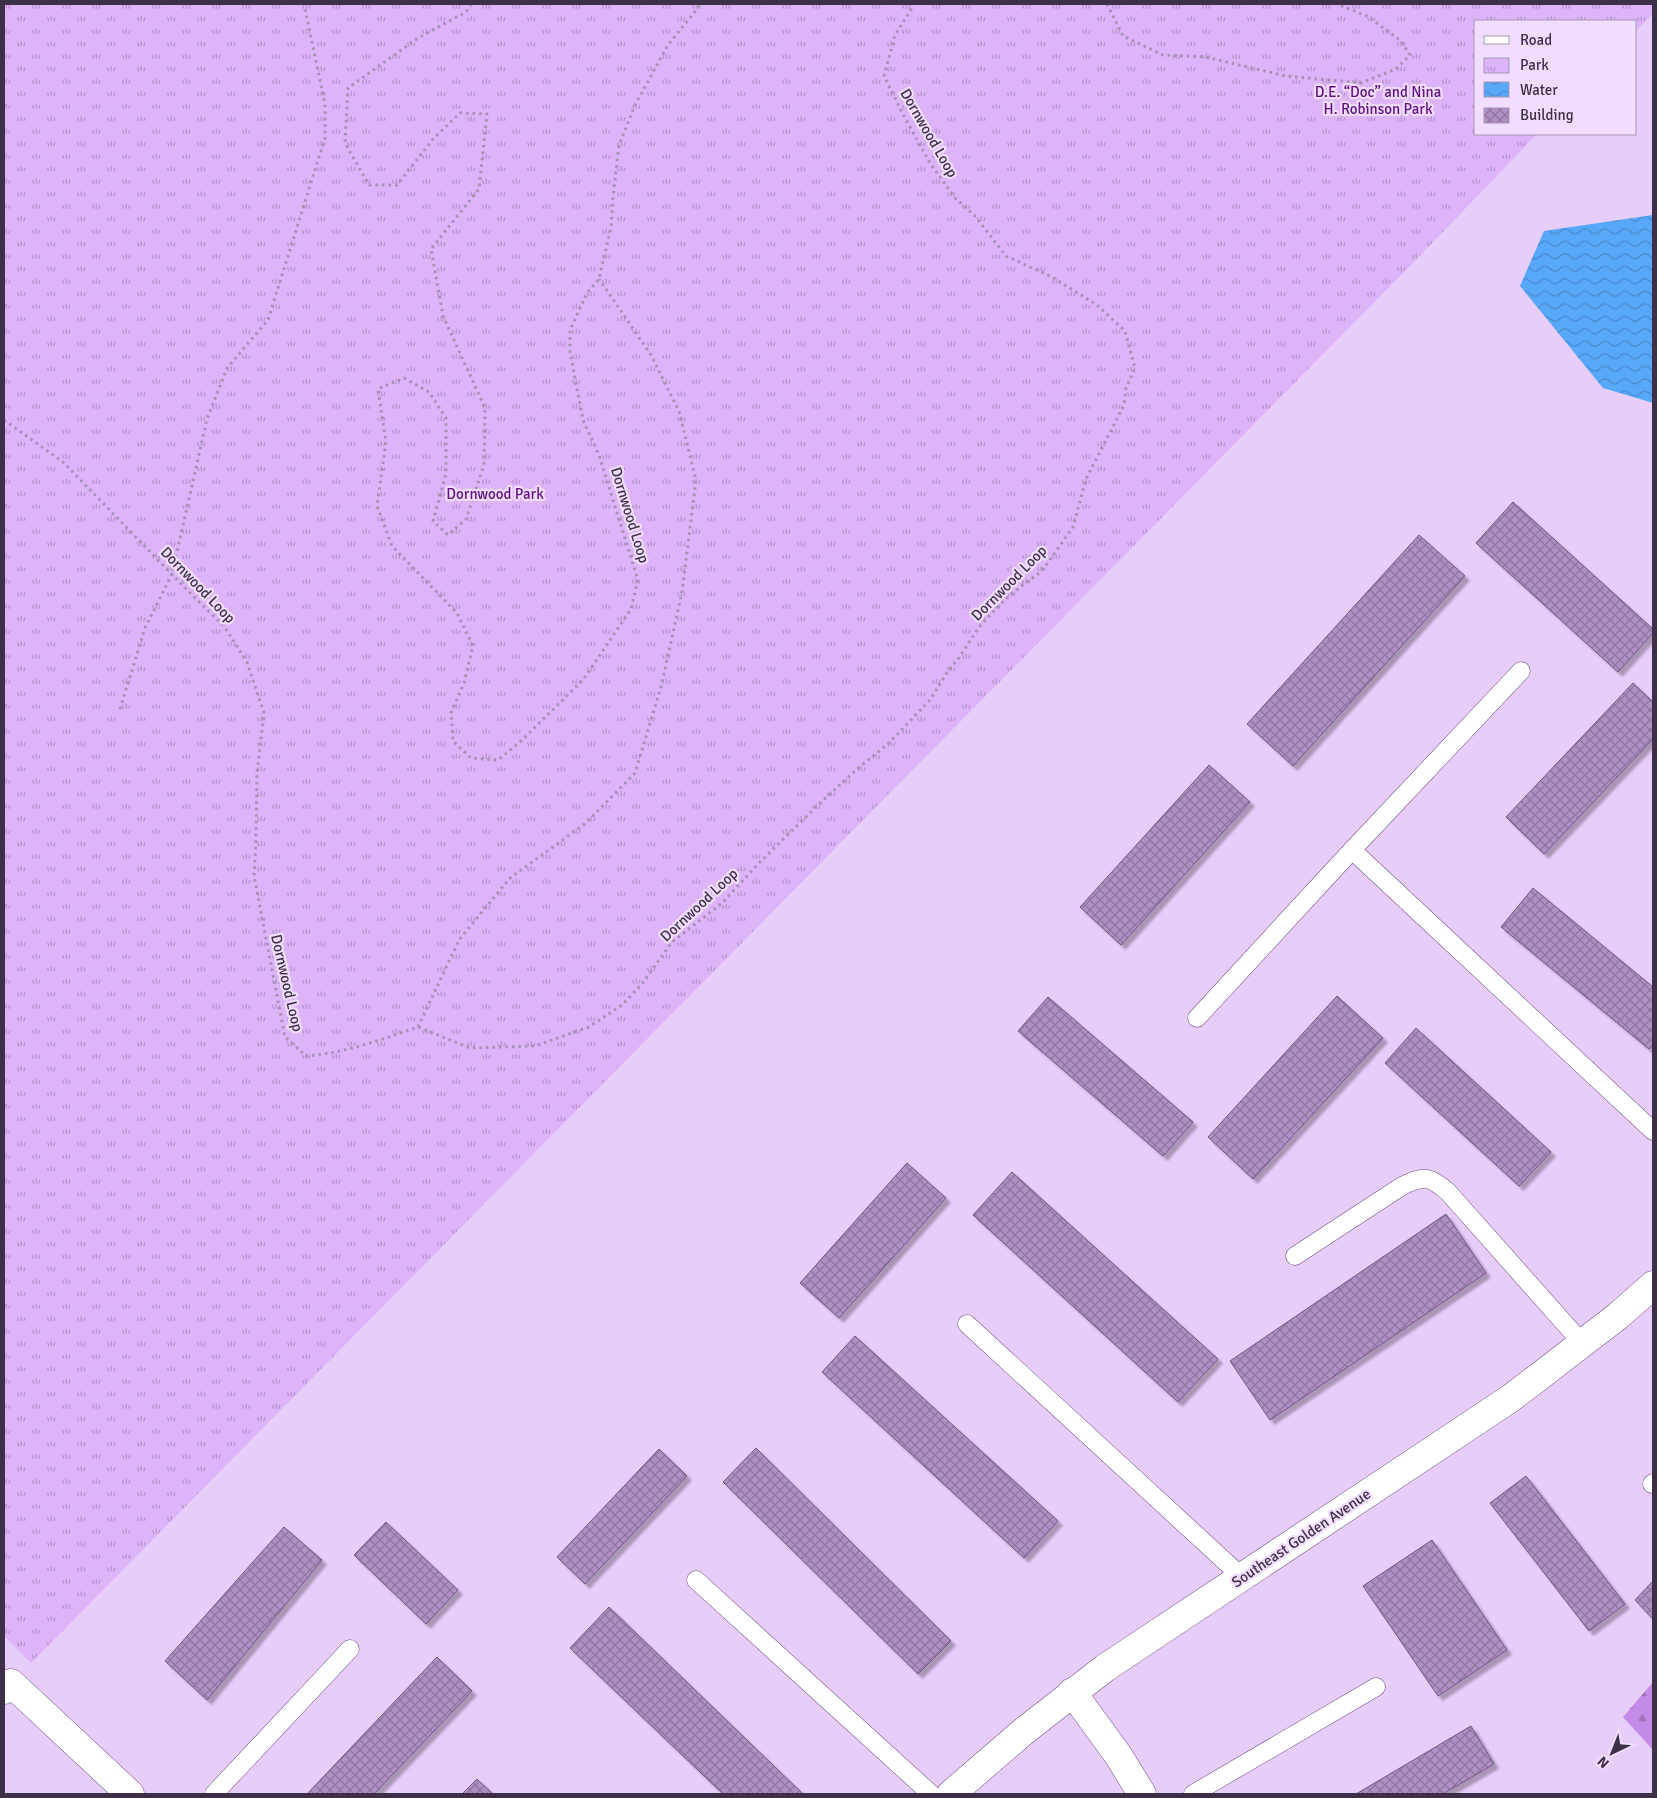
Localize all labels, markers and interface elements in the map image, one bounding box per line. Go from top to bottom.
legend [1474,20,1637,135]
text: Road [1520,31,1552,49]
text: Park [1520,56,1549,74]
text: Water [1520,81,1558,99]
park label: D.E. “Doc” and Nina H. Robinson Park [1315,83,1441,118]
street label: Dornwood Loop [896,85,962,181]
text: Building [1520,106,1574,124]
street label: Dornwood Loop [607,465,653,565]
park label: Dornwood Park [446,485,544,503]
street label: Dornwood Loop [967,541,1051,625]
street label: Dornwood Loop [157,543,239,627]
street label: Dornwood Loop [656,864,742,946]
street label: Dornwood Loop [267,933,307,1034]
street label: Southeast Golden Avenue [1228,1485,1374,1591]
north arrow [1587,1728,1637,1778]
text: N [1594,1753,1613,1772]

